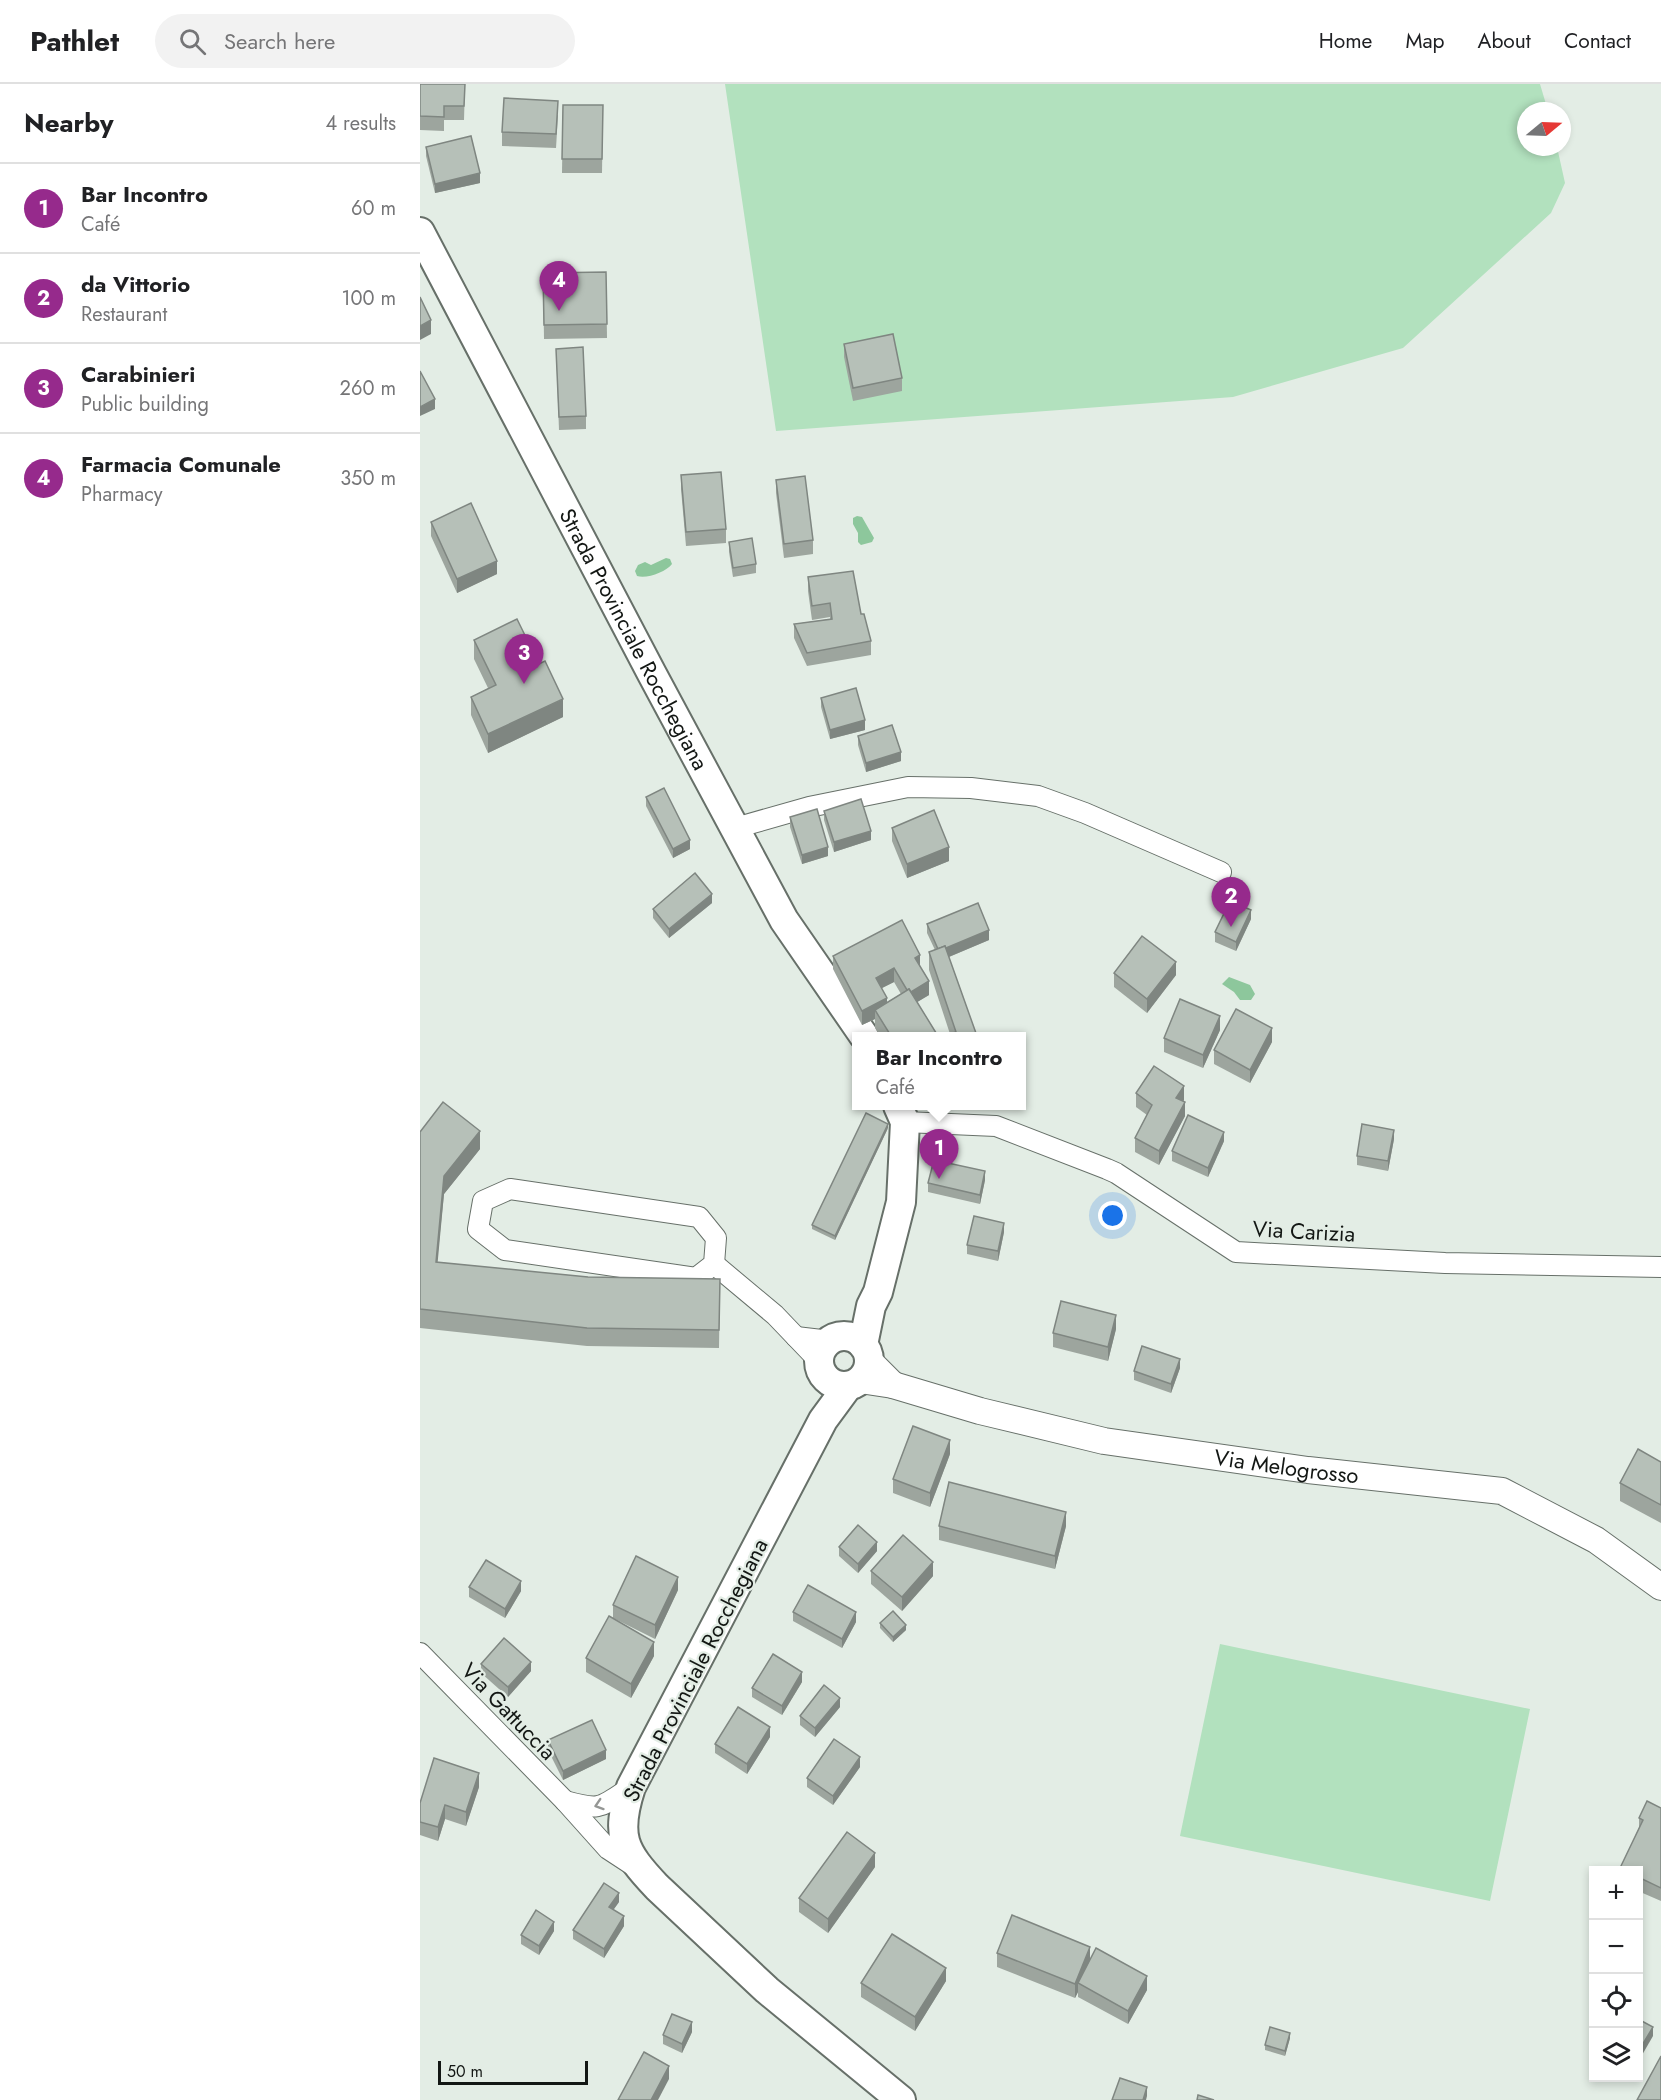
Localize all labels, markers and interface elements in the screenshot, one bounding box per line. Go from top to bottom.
search box [155,14,575,68]
text: Pathlet [30,21,119,62]
icon: search [176,25,209,58]
text: Search here [224,25,335,57]
text: Home [1319,26,1372,56]
text: Map [1405,26,1445,56]
text: About [1478,26,1531,56]
text: Contact [1564,26,1631,56]
north arrow [1517,102,1571,156]
text: Nearby [24,104,113,142]
text: 4 results [325,109,396,138]
text: Bar Incontro [81,178,208,210]
text: 1 [38,194,49,223]
text: 60 m [351,194,396,223]
text: Café [81,210,120,239]
pin: 4 [540,262,578,311]
text: da Vittorio [81,268,190,300]
text: 2 [37,284,50,313]
text: 100 m [341,284,396,313]
text: Restaurant [81,300,167,329]
text: Carabinieri [81,358,195,390]
text: 3 [37,374,50,403]
text: 260 m [340,374,396,403]
text: Public building [81,390,209,419]
text: Farmacia Comunale [81,448,281,480]
text: 4 [37,464,50,493]
text: 350 m [340,464,396,493]
text: Pharmacy [81,480,163,509]
street label: Strada Provinciale Rocchegiana [552,503,717,776]
pin: 3 [504,634,544,684]
pin: 2 [1212,878,1250,927]
popup [852,1032,1026,1110]
text: Bar Incontro [876,1041,1003,1073]
text: Café [876,1073,915,1102]
pin: 1 [920,1130,958,1179]
your location [1098,1201,1127,1230]
street label: Via Carizia [1252,1212,1356,1250]
street label: Via Melogrosso [1212,1441,1360,1491]
street label: Strada Provinciale Rocchegiana [615,1533,775,1807]
street label: Via Gattuccia [454,1655,564,1767]
one-way arrow [595,1798,605,1810]
map controls [1589,1866,1643,2082]
button: + [1589,1866,1643,1920]
button: − [1589,1920,1643,1974]
button: locate [1589,1974,1643,2028]
button: layers [1589,2028,1643,2082]
scale bar [438,2058,588,2086]
text: 50 m [447,2060,483,2083]

